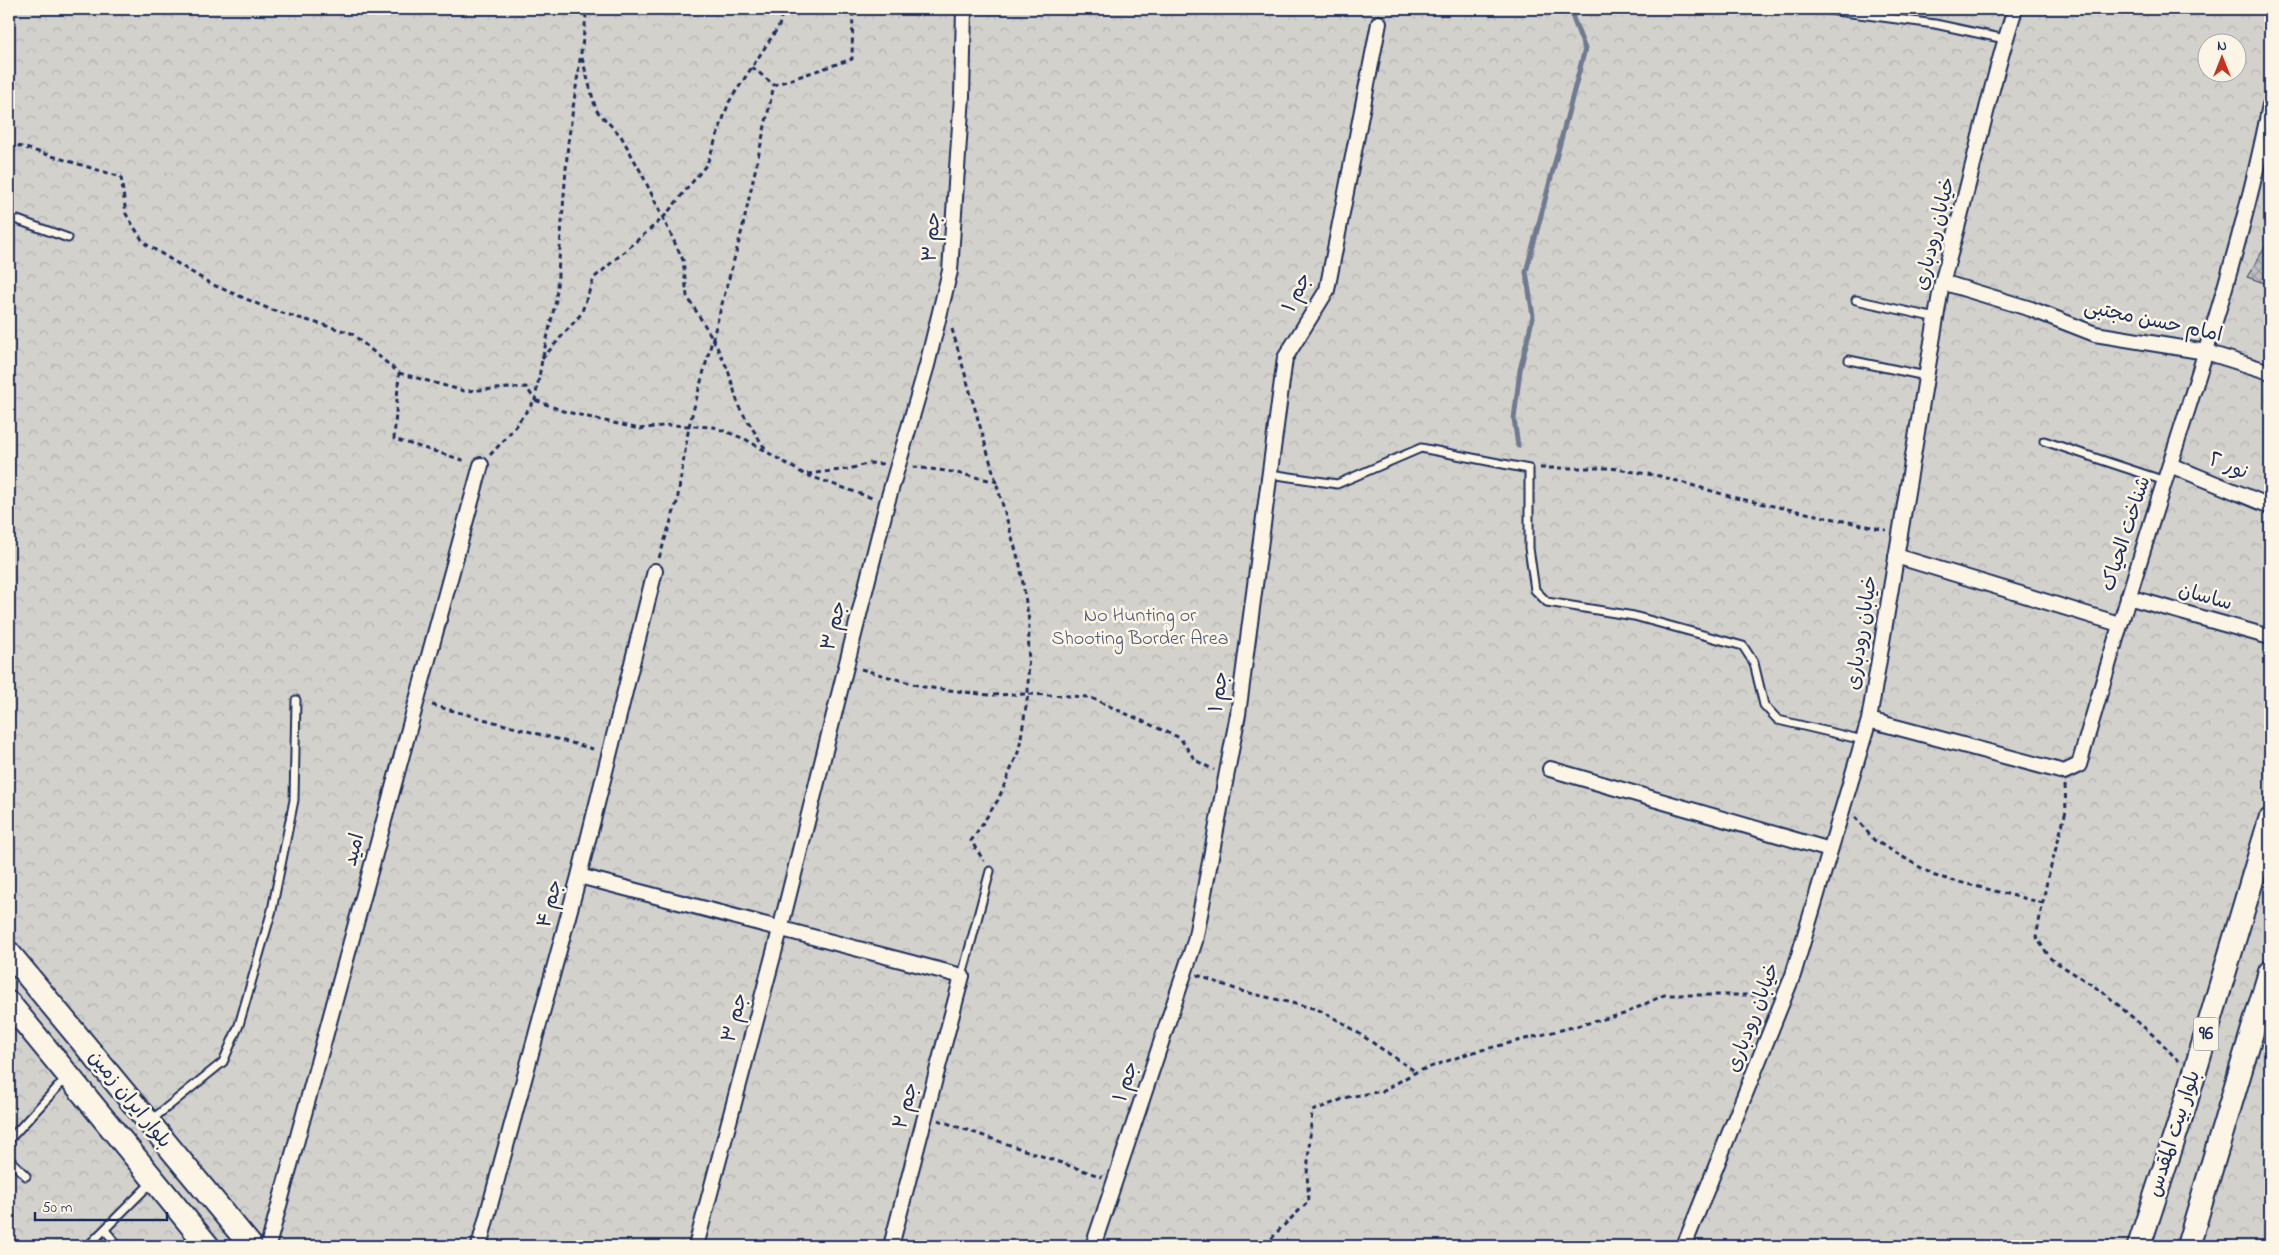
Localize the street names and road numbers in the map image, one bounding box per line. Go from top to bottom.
street label: خیابان رودباری [1908,174,1964,294]
street label: جم ۳ [916,211,950,263]
street label: جم ۱ [1276,268,1320,318]
street label: امام حسن مجتبی [2081,293,2225,351]
street label: نور ٢ [2204,446,2252,488]
street label: شناخت الحیاک [2095,473,2159,595]
street label: خیابان رودباری [1840,574,1886,692]
street label: ساسان [2175,576,2235,620]
street label: جم ۳ [815,598,855,654]
street label: جم ۱ [1203,670,1237,714]
street label: امید [337,830,373,870]
street label: جم ۴ [531,877,571,931]
street label: خیابان رودباری [1720,959,1788,1077]
street label: جم ۳ [715,990,757,1046]
road number: 96 [2194,1018,2218,1050]
street label: بلوار ایران زمین [80,1045,178,1155]
street label: جم ۱ [1107,1058,1147,1106]
street label: بلوار بیت المقدس [2141,1067,2209,1201]
street label: جم ۲ [887,1079,927,1133]

